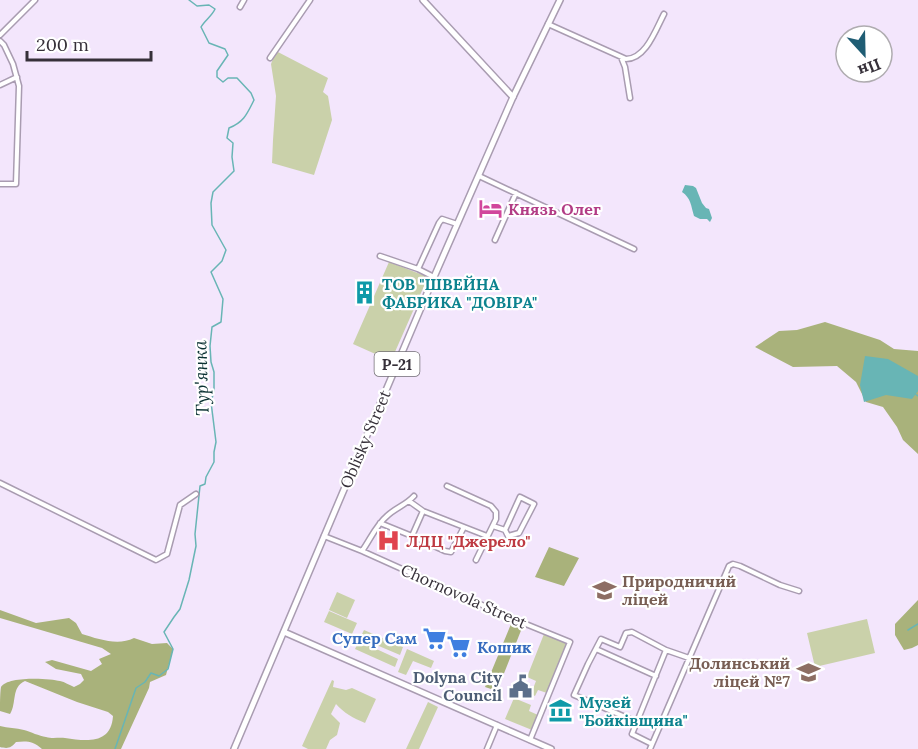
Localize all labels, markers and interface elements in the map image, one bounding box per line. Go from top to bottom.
scale bar [27,24,152,62]
north arrow [834,24,894,84]
text: 200 m [36,33,89,56]
text: Пн [855,54,884,82]
hotel icon: Князь Олег [477,196,503,222]
place label: Князь Олег [508,199,601,219]
place label: ТОВ "ШВЕЙНА ФАБРИКА "ДОВІРА" [382,274,537,312]
building icon: ТОВ "ШВЕЙНА ФАБРИКА "ДОВІРА" [351,280,377,306]
water label: Тур'янка [188,340,214,416]
road number: Р-21 [374,352,420,376]
street label: Oblisky Street [335,386,395,491]
hospital icon: ЛДЦ "Джерело" [375,528,401,554]
place label: ЛДЦ "Джерело" [406,531,531,551]
street label: Chornovola Street [398,559,531,633]
place label: Природничий ліцей [622,571,736,609]
school or university icon: Природничий ліцей [591,577,617,603]
supermarket icon: Супер Сам [422,625,448,651]
place label: Супер Сам [332,628,417,648]
supermarket icon: Кошик [446,634,472,660]
place label: Кошик [477,637,532,657]
place label: Долинський ліцей №7 [689,653,790,691]
school or university icon: Долинський ліцей №7 [795,659,821,685]
place label: Dolyna City Council [413,667,502,705]
public building icon: Dolyna City Council [507,673,533,699]
place label: Музей "Бойківщина" [579,692,688,730]
museum icon: Музей "Бойківщина" [548,698,574,724]

